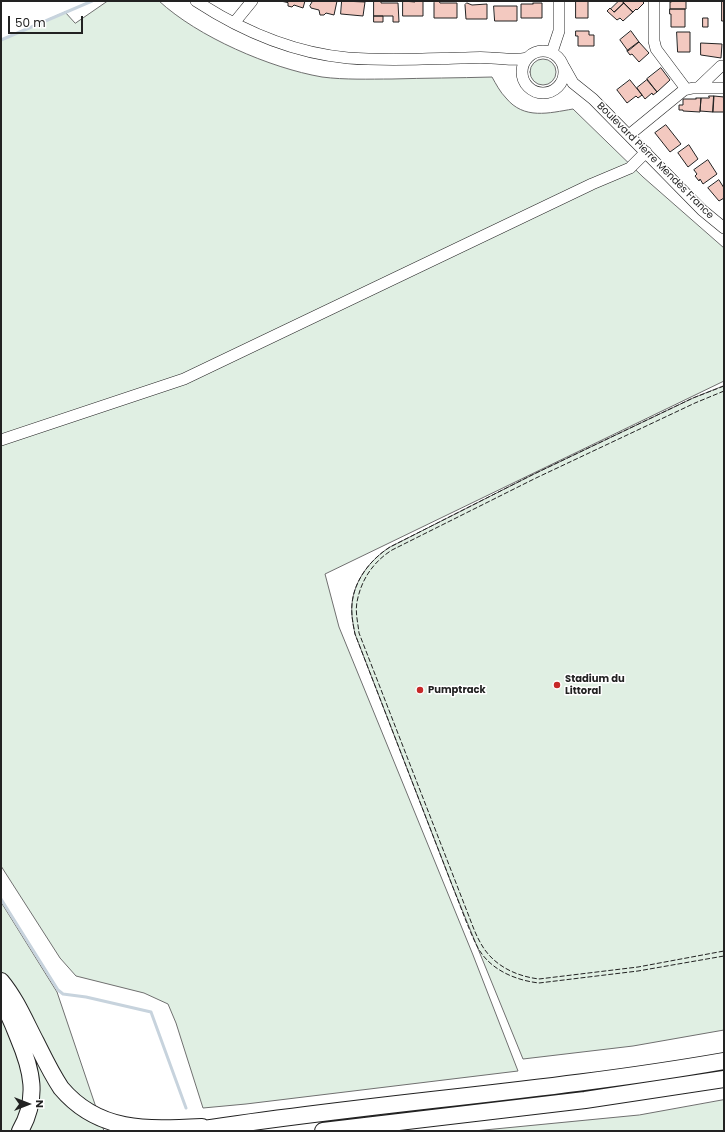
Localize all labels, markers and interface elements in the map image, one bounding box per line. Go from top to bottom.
scale bar [10,8,85,34]
text: 50 m [15,14,46,31]
street label: Boulevard Pierre Mendès France [594,100,716,222]
place label: Stadium du Littoral [565,673,625,696]
marker: Stadium du Littoral [552,680,562,690]
place label: Pumptrack [428,684,486,696]
marker: Pumptrack [415,685,425,695]
north arrow [8,1084,48,1124]
text: N [32,1100,48,1108]

